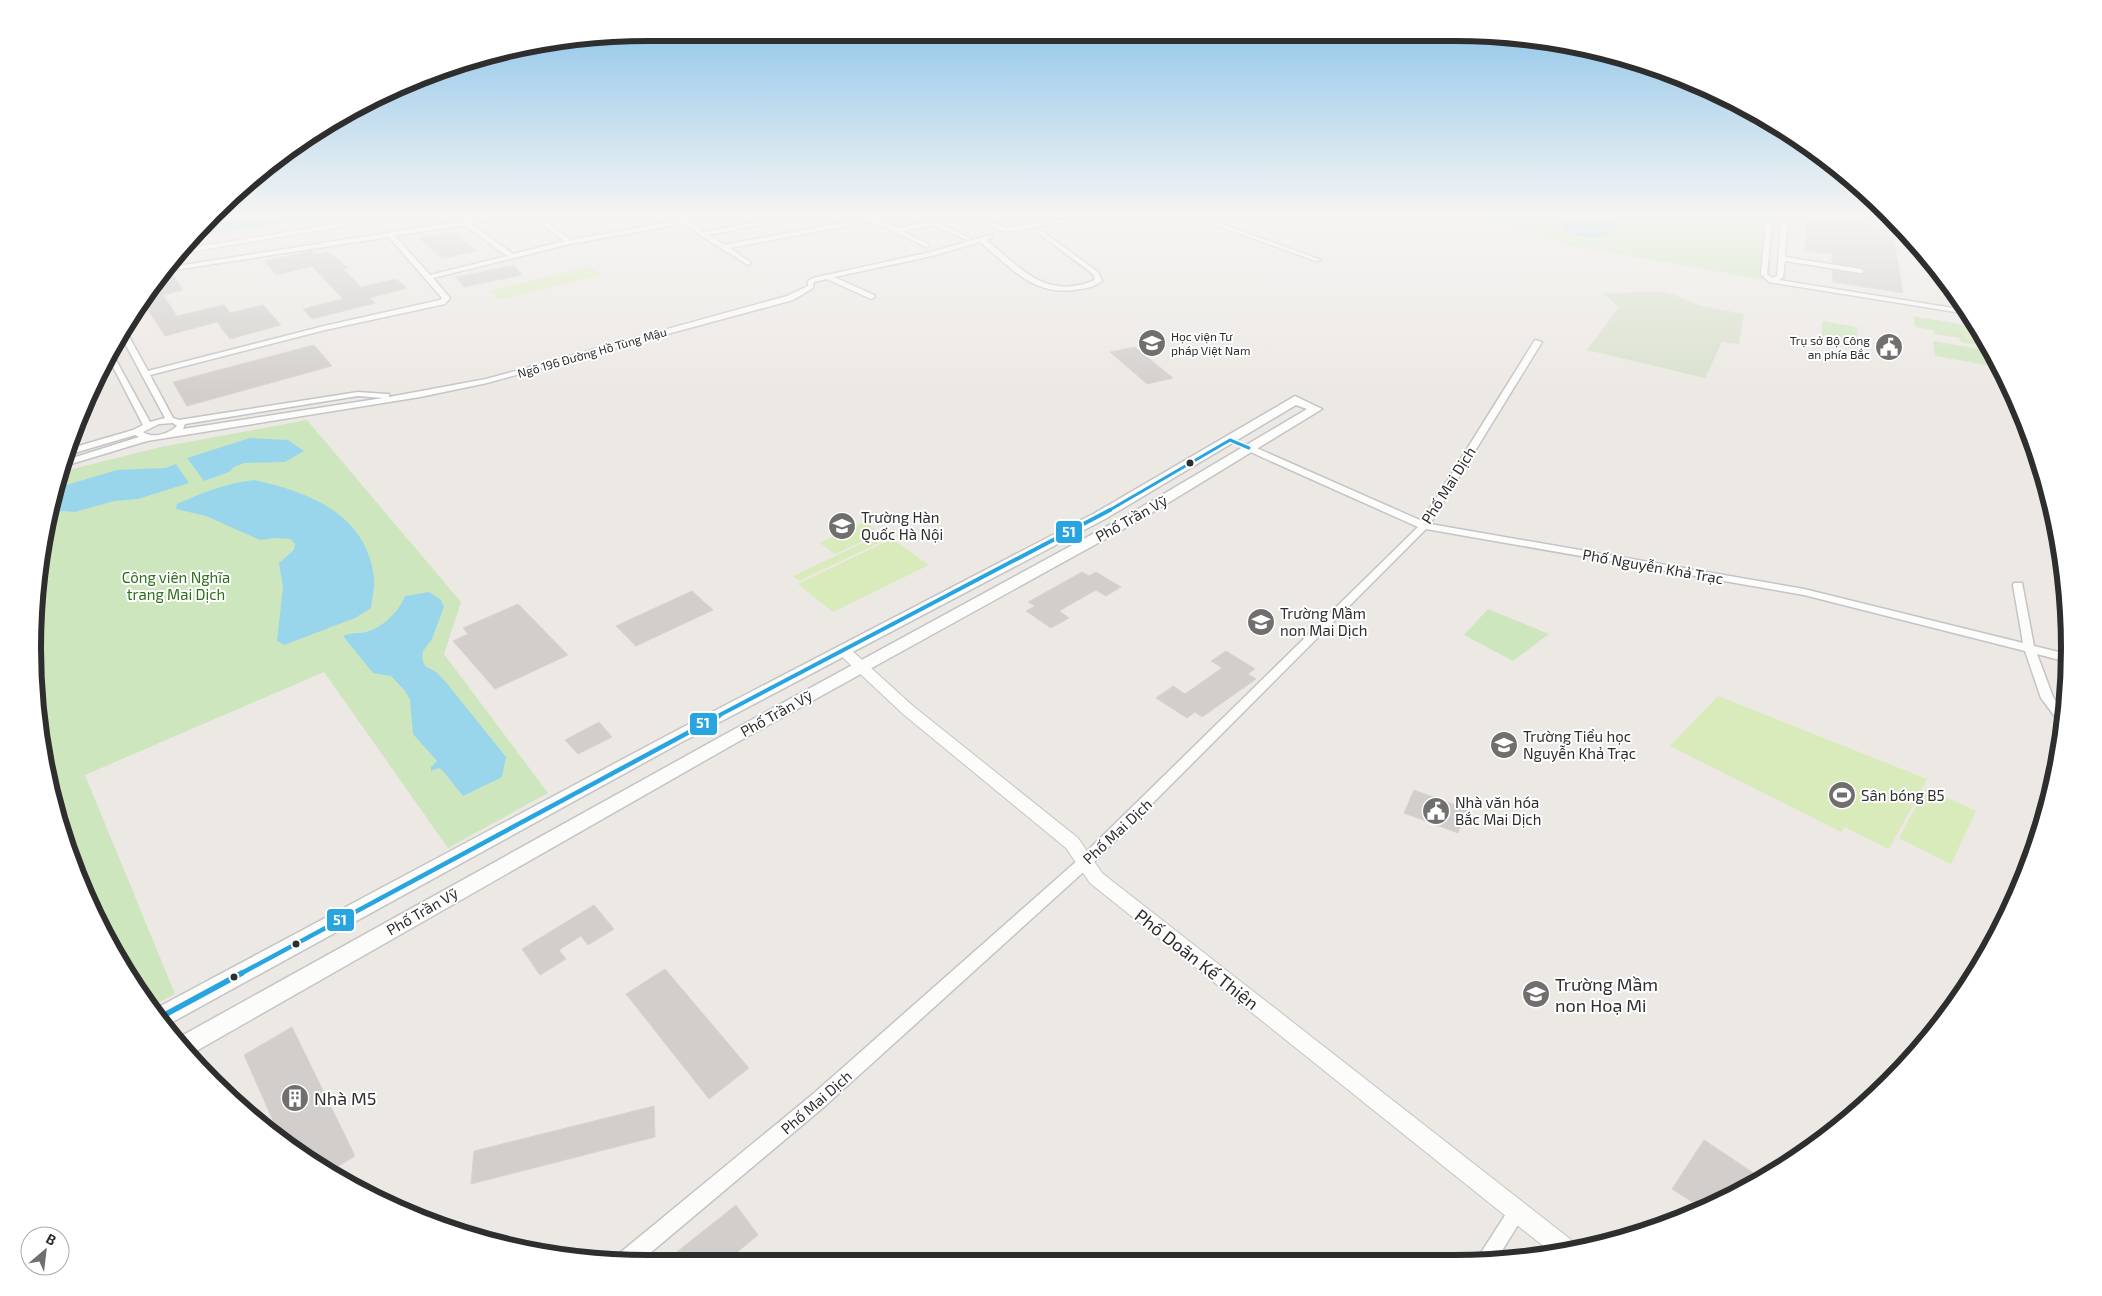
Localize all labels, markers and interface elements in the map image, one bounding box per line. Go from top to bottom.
street label: Ngõ 196 Đường Hồ Tùng Mậu [516,324,668,381]
school or university icon: Học viện Tư pháp Việt Nam [1137,328,1167,358]
place label: Học viện Tư pháp Việt Nam [1171,329,1250,358]
public building icon: Trụ sở Bộ Công an phía Bắc [1874,332,1904,362]
place label: Trụ sở Bộ Công an phía Bắc [1790,333,1870,361]
street label: Phố Mai Dịch [1417,443,1479,527]
unlabelled marker [1185,458,1195,468]
street label: Phố Trần Vỹ [1092,491,1170,545]
place label: Trường Hàn Quốc Hà Nội [861,508,943,544]
school or university icon: Trường Hàn Quốc Hà Nội [827,511,857,541]
line badge: 51 [1055,520,1083,544]
text: 51 [1062,523,1076,540]
street label: Phố Nguyễn Khả Trạc [1581,545,1725,587]
park label: Công viên Nghĩa trang Mai Dịch [122,568,230,603]
place label: Trường Mầm non Mai Dịch [1280,604,1367,639]
school or university icon: Trường Mầm non Mai Dịch [1246,607,1276,637]
street label: Phố Trần Vỹ [737,686,815,740]
line badge: 51 [689,712,718,736]
text: 51 [696,714,710,731]
place label: Trường Tiểu học Nguyễn Khả Trạc [1523,727,1636,762]
school or university icon: Trường Tiểu học Nguyễn Khả Trạc [1489,730,1519,760]
sports icon: Sân bóng B5 [1827,780,1857,810]
place label: Sân bóng B5 [1861,786,1945,804]
place label: Nhà văn hóa Bắc Mai Dịch [1455,793,1541,828]
street label: Phố Mai Dịch [1079,795,1155,867]
public building icon: Nhà văn hóa Bắc Mai Dịch [1421,796,1451,826]
street label: Phố Trần Vỹ [383,883,461,939]
street label: Phố Doãn Kế Thiện [1131,904,1263,1014]
line badge: 51 [326,908,355,932]
text: 51 [333,911,347,928]
unlabelled marker [291,939,301,949]
unlabelled marker [229,972,239,982]
place label: Trường Mầm non Hoạ Mi [1555,973,1658,1016]
school or university icon: Trường Mầm non Hoạ Mi [1521,979,1551,1009]
street label: Phố Mai Dịch [777,1066,855,1138]
building icon: Nhà M5 [280,1083,310,1113]
place label: Nhà M5 [314,1087,376,1109]
north arrow [20,1226,70,1276]
text: B [43,1229,59,1249]

